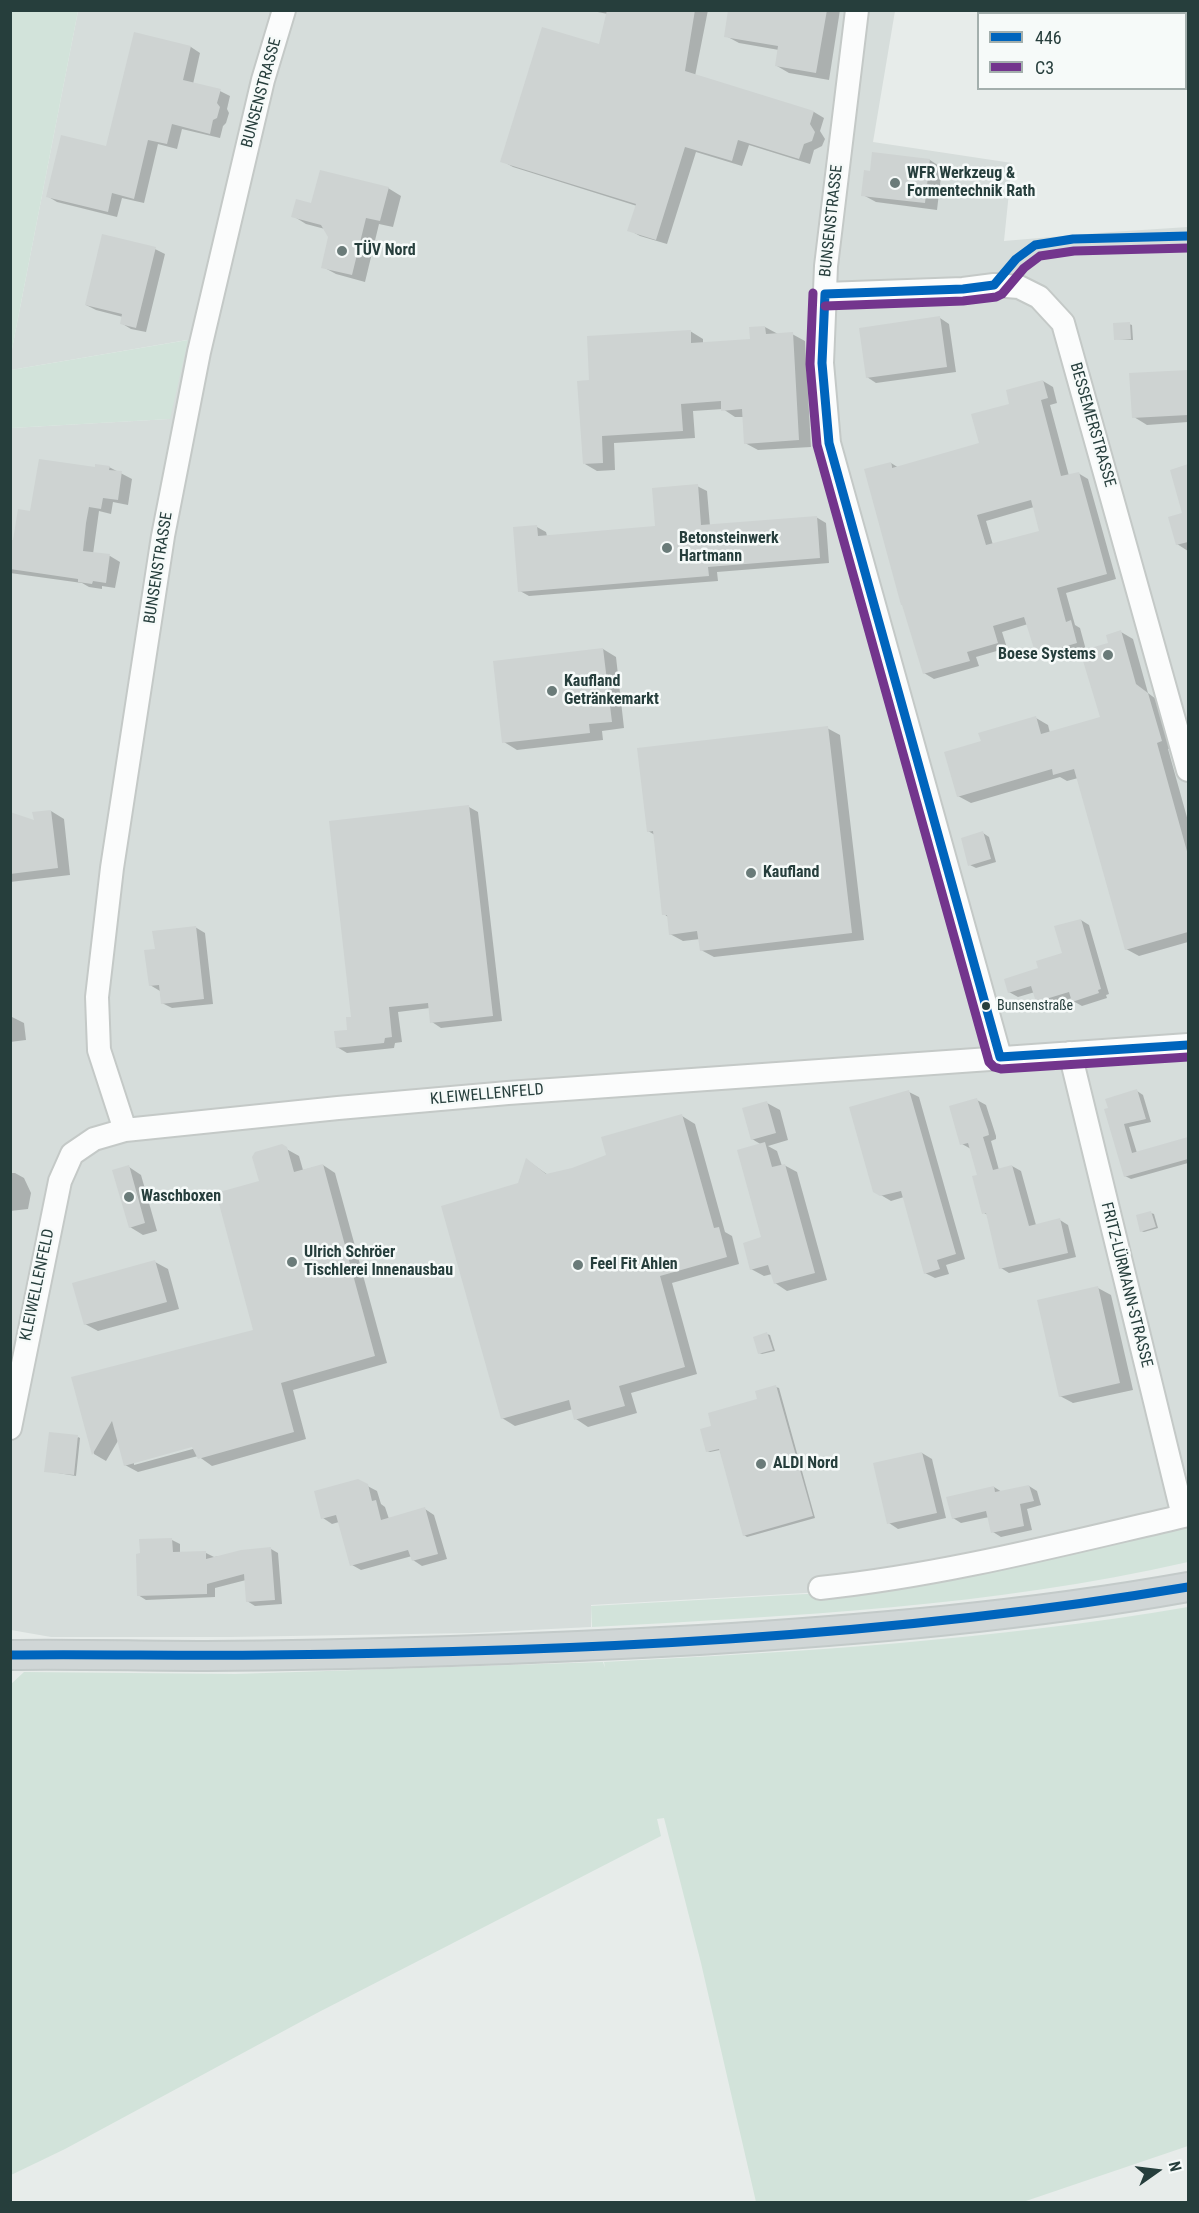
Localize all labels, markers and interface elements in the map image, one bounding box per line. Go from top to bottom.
legend [977,12,1187,90]
text: 446 [1035,27,1062,48]
street label: BUNSENSTRASSE [238,36,286,150]
text: C3 [1035,57,1054,78]
street label: BUNSENSTRASSE [817,164,847,278]
place label: WFR Werkzeug & Formentechnik Rath [907,164,1035,202]
marker: WFR Werkzeug & Formentechnik Rath [888,176,902,190]
place label: TÜV Nord [354,241,416,261]
marker: TÜV Nord [335,244,349,258]
street label: BESSEMERSTRASSE [1065,361,1119,489]
street label: BUNSENSTRASSE [141,511,177,625]
place label: Betonsteinwerk Hartmann [679,529,779,567]
marker: Betonsteinwerk Hartmann [660,541,674,555]
place label: Boese Systems [998,645,1096,665]
marker: Boese Systems [1101,648,1115,662]
place label: Kaufland Getränkemarkt [564,672,659,710]
marker: Kaufland Getränkemarkt [545,684,559,698]
place label: Kaufland [763,863,819,883]
marker: Kaufland [744,866,758,880]
place label: Bunsenstraße [997,998,1073,1014]
marker: Bunsenstraße [980,1000,992,1012]
street label: KLEIWELLENFELD [429,1080,545,1110]
place label: Waschboxen [141,1187,221,1207]
marker: Waschboxen [122,1190,136,1204]
street label: FRITZ-LÜRMANN-STRASSE [1096,1200,1156,1370]
street label: KLEIWELLENFELD [17,1227,59,1343]
place label: Ulrich Schröer Tischlerei Innenausbau [304,1243,453,1281]
marker: Ulrich Schröer Tischlerei Innenausbau [285,1255,299,1269]
place label: Feel Fit Ahlen [590,1255,678,1275]
marker: Feel Fit Ahlen [571,1258,585,1272]
place label: ALDI Nord [773,1454,838,1474]
marker: ALDI Nord [754,1457,768,1471]
north arrow [1127,2141,1187,2201]
text: N [1165,2159,1185,2174]

